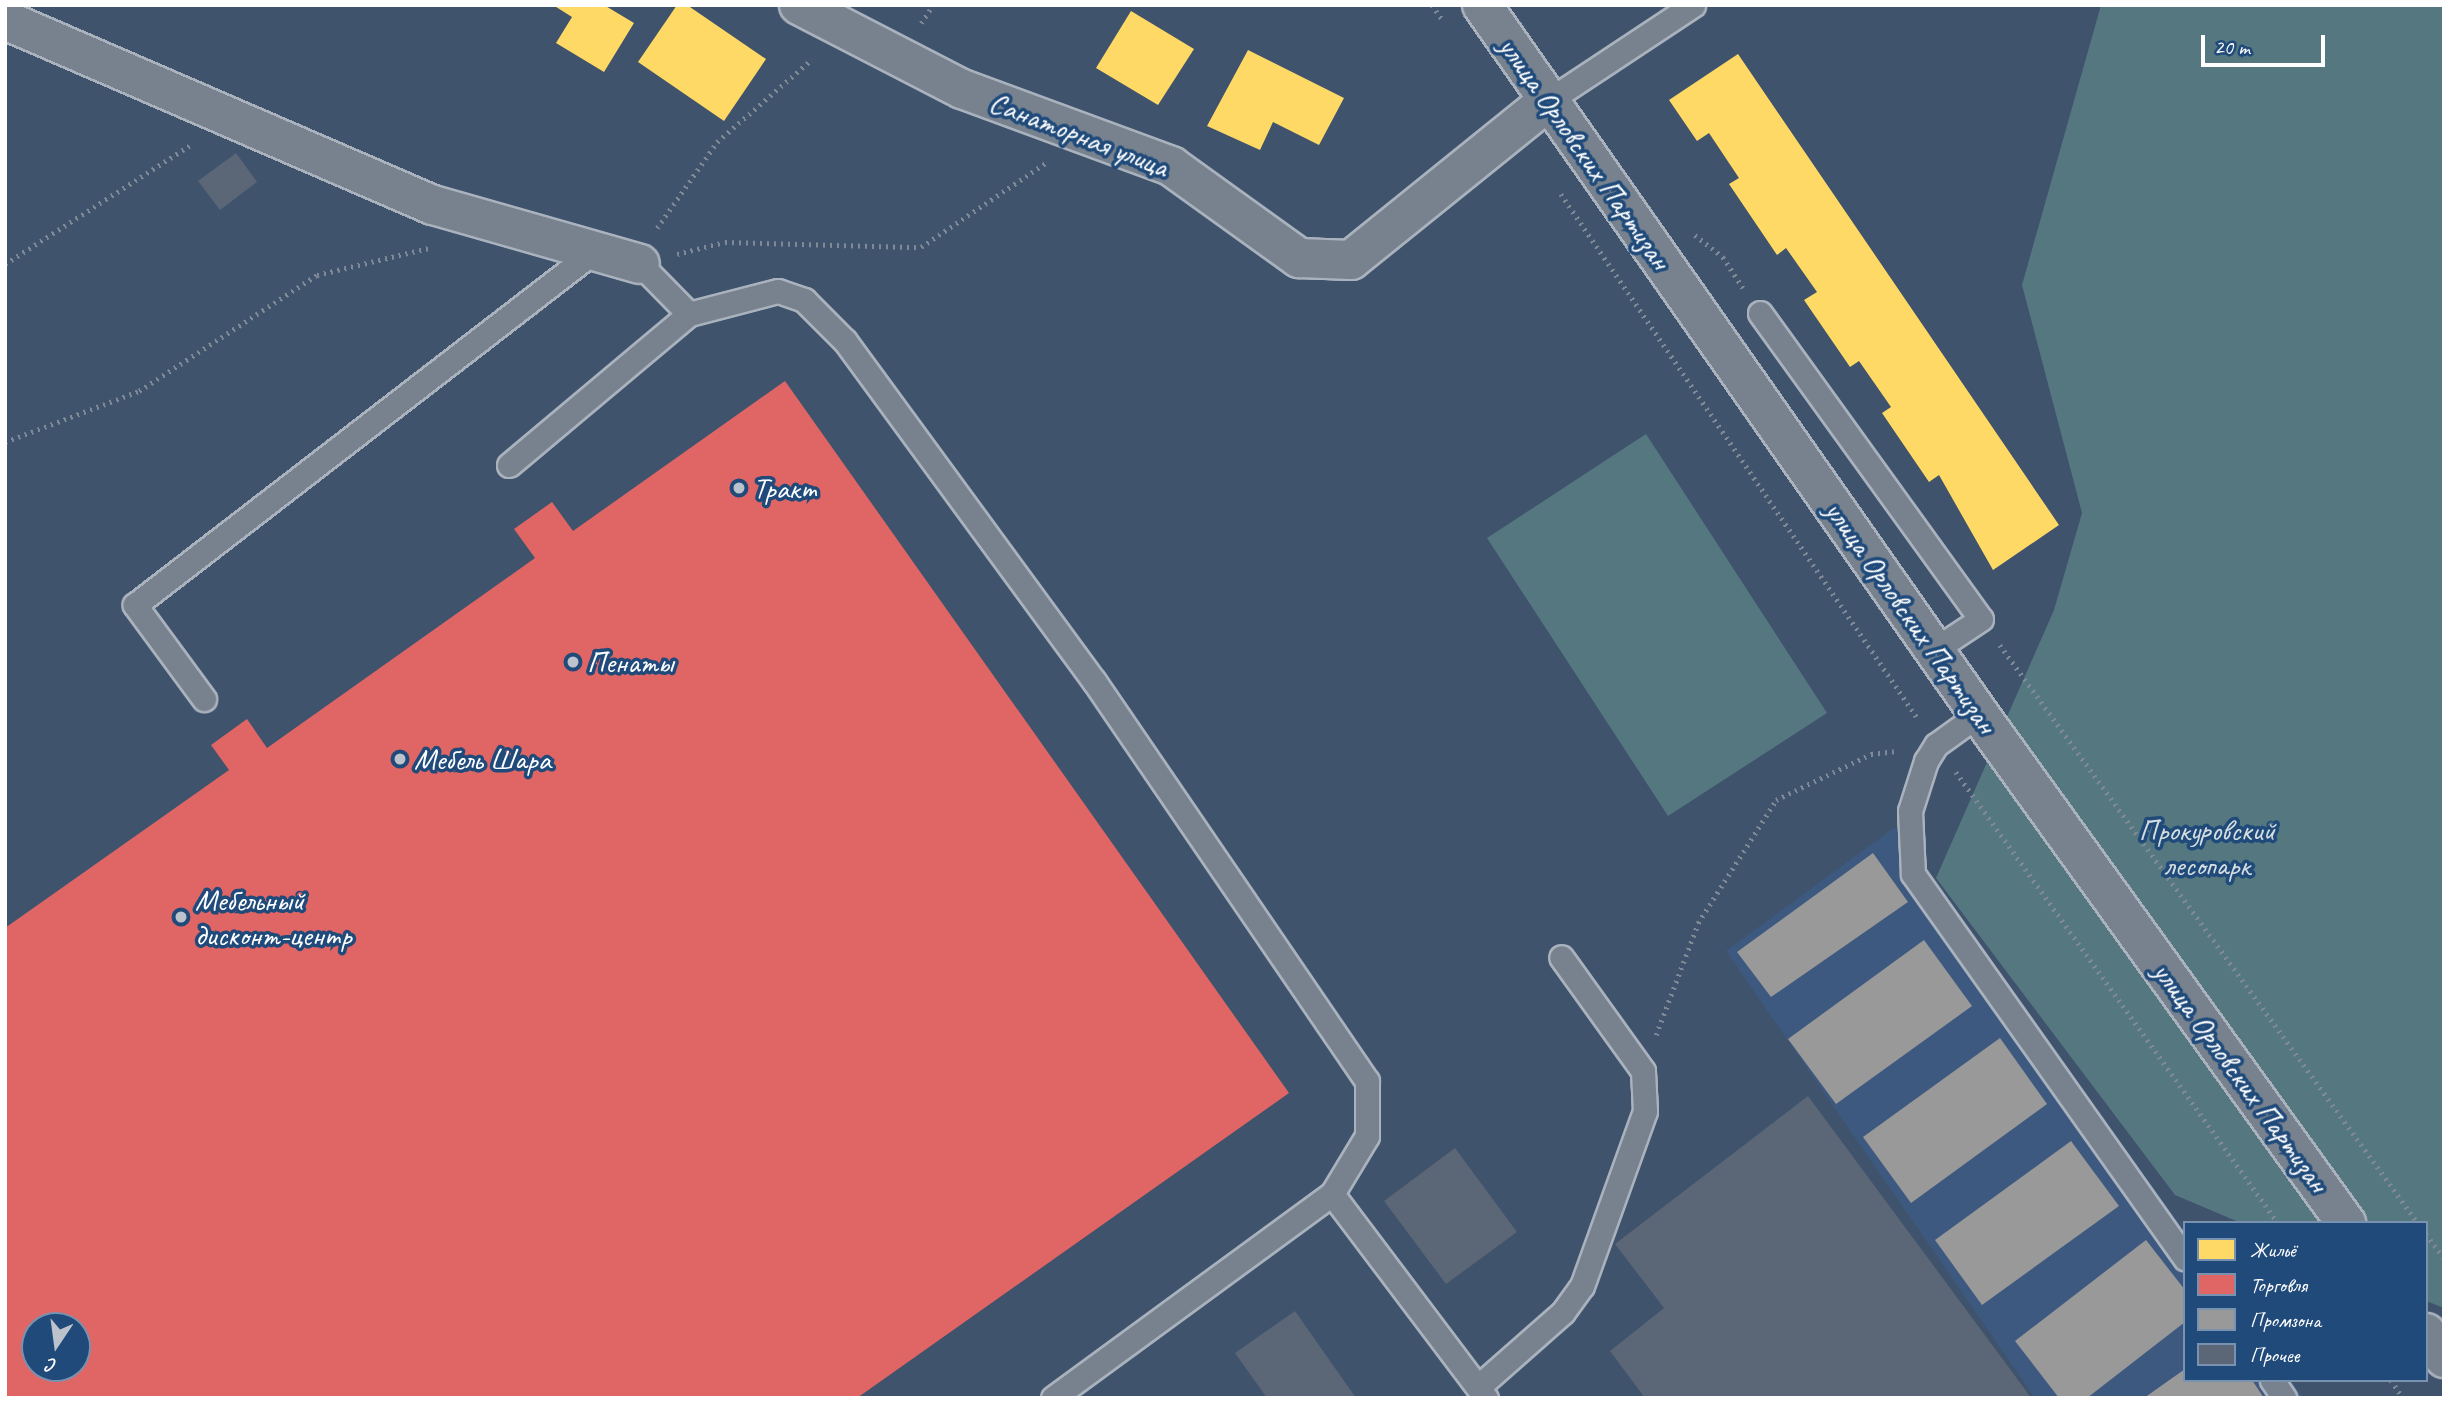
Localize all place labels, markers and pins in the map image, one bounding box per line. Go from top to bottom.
place label: Тракт [753,470,817,506]
marker: Тракт [731,480,747,496]
place label: Пенаты [587,644,673,680]
marker: Пенаты [565,654,581,670]
place label: Мебель Шара [414,741,550,777]
marker: Мебель Шара [392,751,408,767]
place label: Мебельный дисконт-центр [195,882,352,953]
marker: Мебельный дисконт-центр [173,909,189,925]

